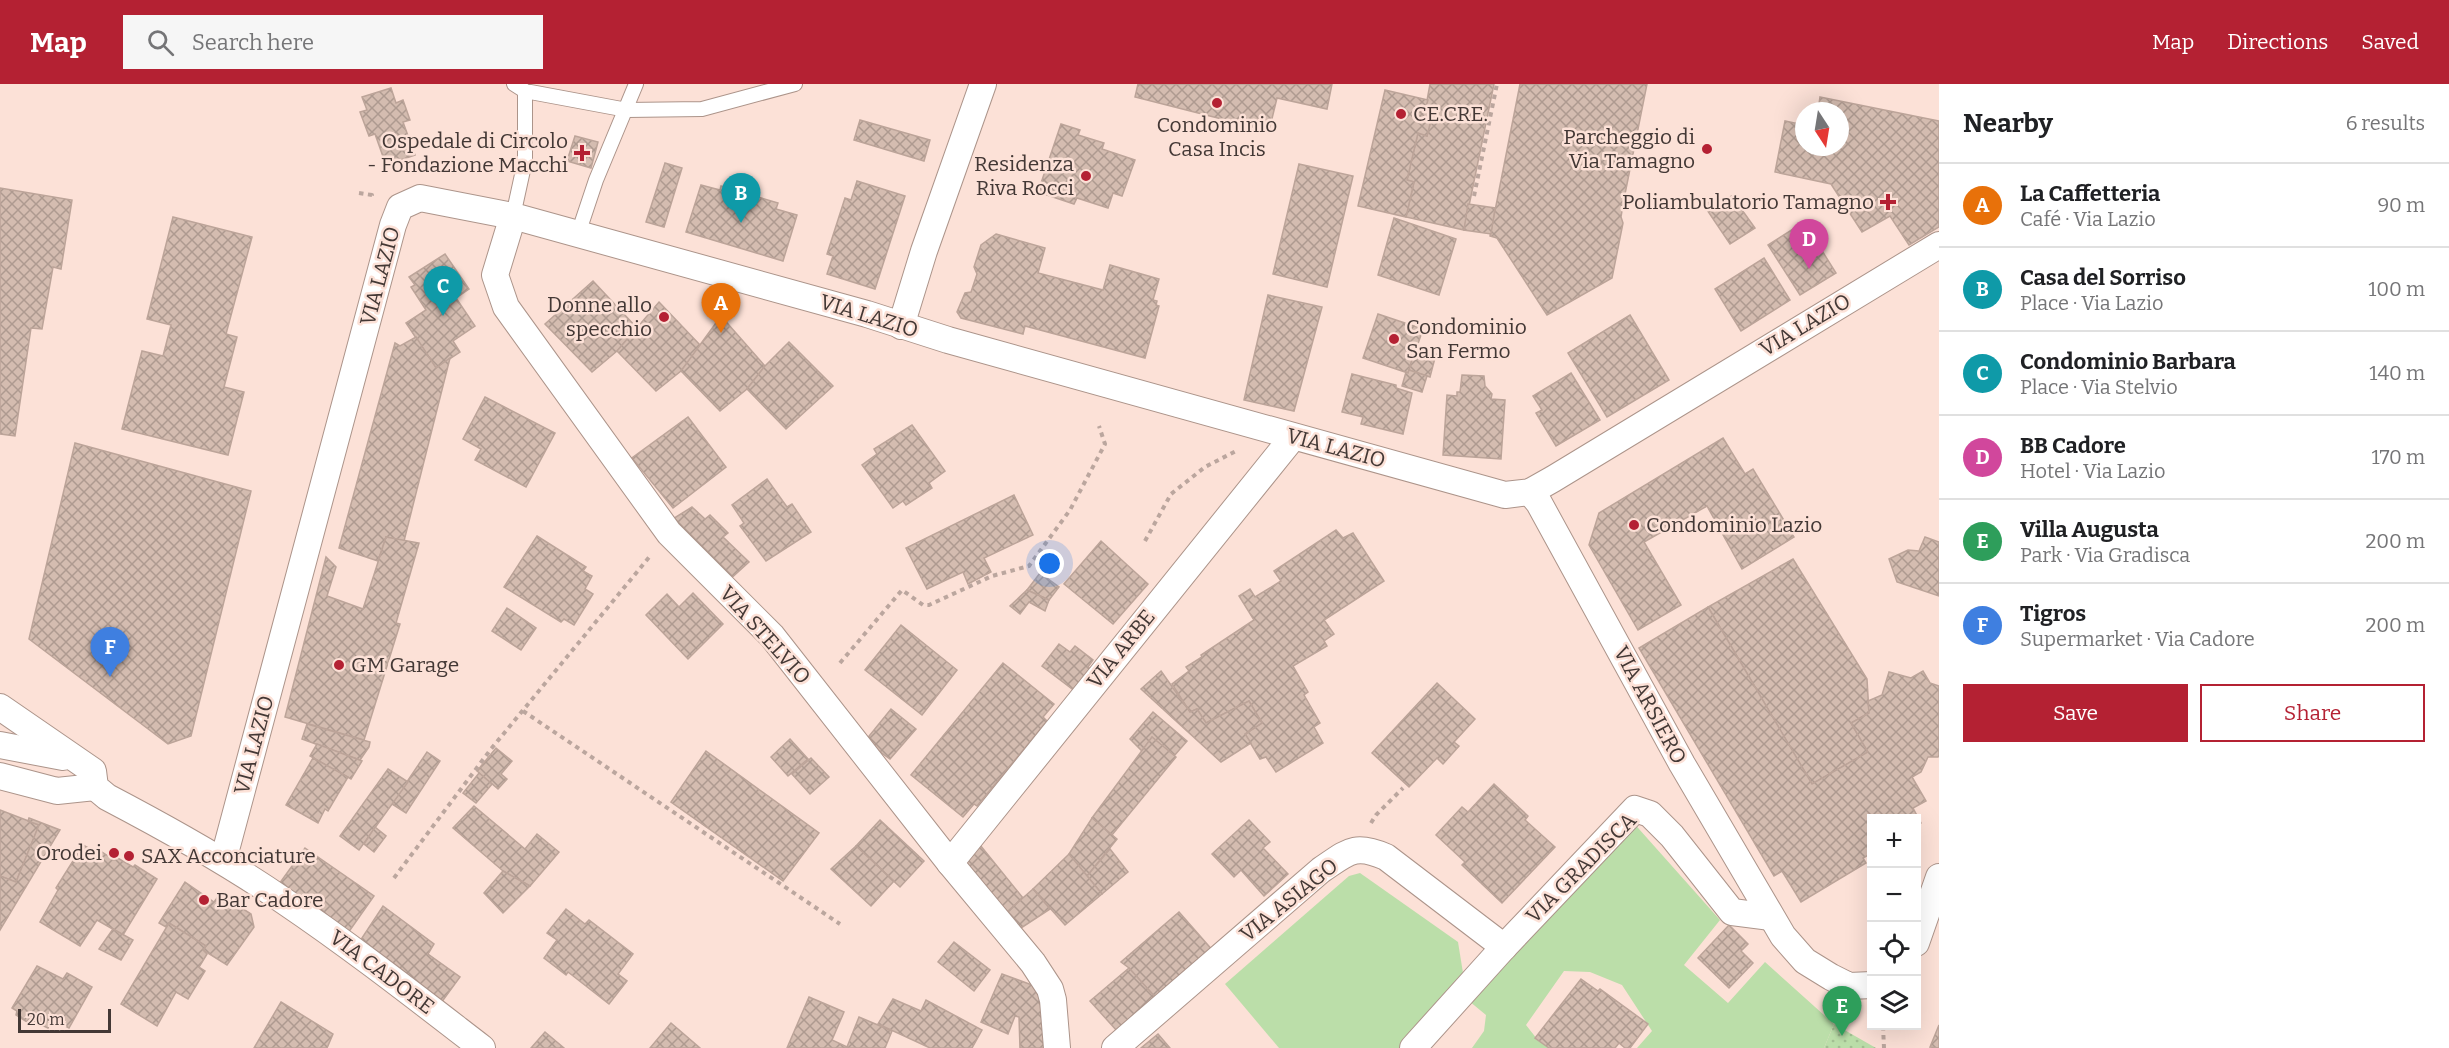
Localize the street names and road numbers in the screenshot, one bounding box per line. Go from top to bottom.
street label: VIA LAZIO [354,224,406,328]
street label: VIA LAZIO [1755,288,1855,362]
street label: VIA LAZIO [817,289,921,343]
street label: VIA LAZIO [1284,422,1388,474]
street label: VIA STELVIO [714,580,816,690]
street label: VIA ARBE [1081,604,1161,694]
street label: VIA ARSIERO [1608,642,1692,768]
street label: VIA LAZIO [228,693,280,797]
street label: VIA GRADISCA [1520,807,1642,929]
street label: VIA ASIAGO [1235,853,1343,947]
street label: VIA CADORE [324,924,440,1020]

